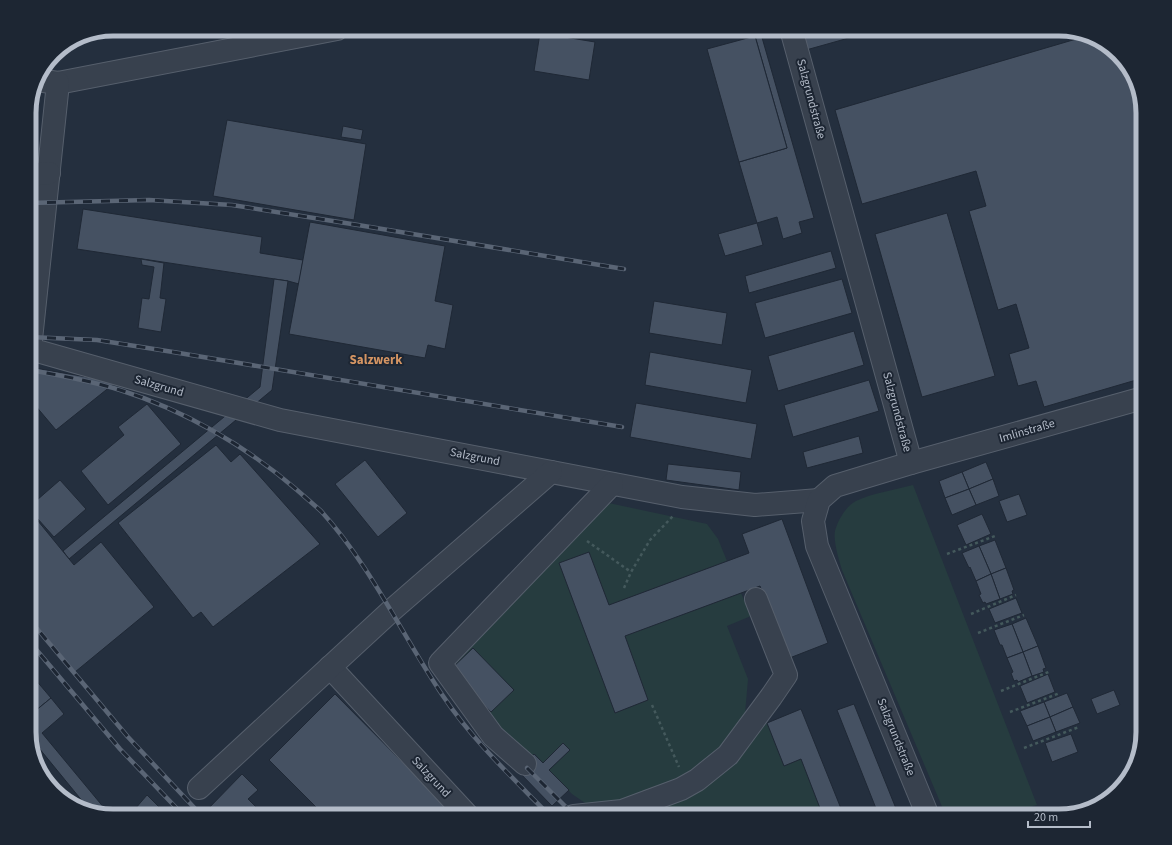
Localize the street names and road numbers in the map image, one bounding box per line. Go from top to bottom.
street label: Salzgrundstraße [792,57,830,141]
street label: Salzgrundstraße [878,370,916,454]
street label: Salzgrund [132,371,186,401]
street label: Imlinstraße [997,415,1057,447]
street label: Salzgrund [449,444,501,470]
street label: Salzgrundstraße [873,696,919,778]
street label: Salzgrund [408,753,454,801]

